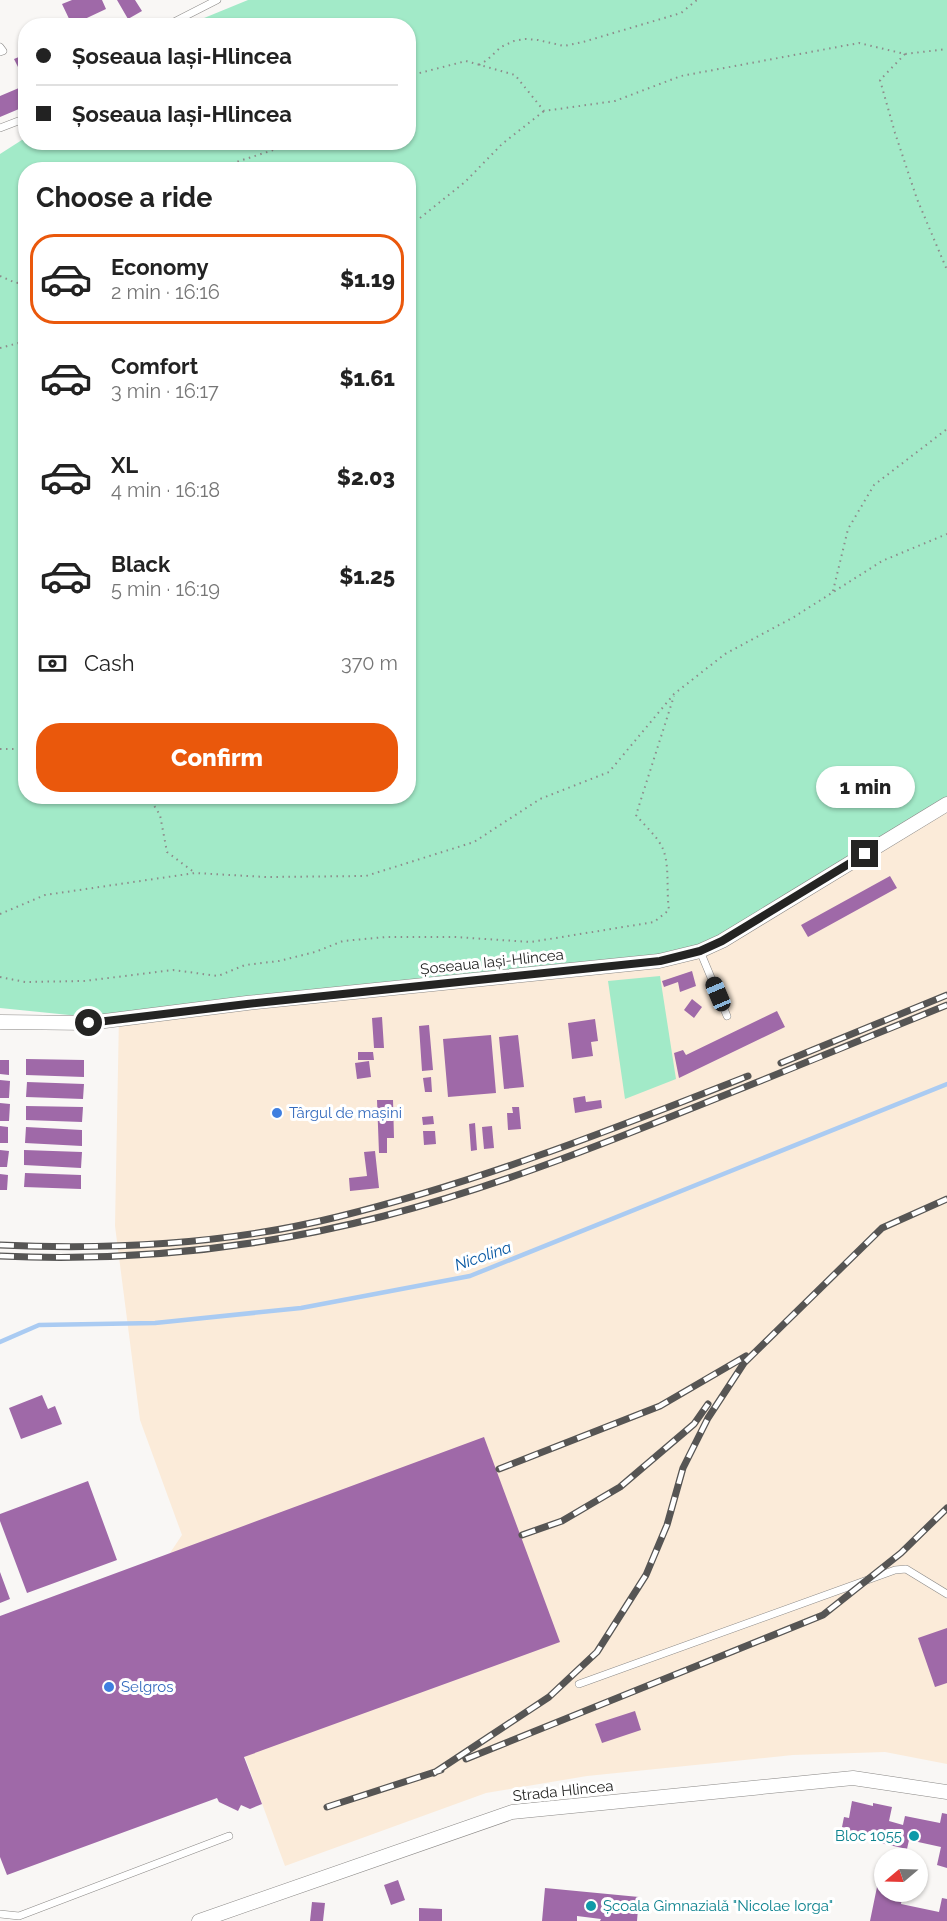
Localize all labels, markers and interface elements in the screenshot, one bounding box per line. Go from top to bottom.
text: Șoseaua Iași-Hlincea [72,43,292,69]
text: Șoseaua Iași-Hlincea [72,101,292,127]
text: Choose a ride [36,182,212,213]
icon: car [39,252,93,306]
text: Economy [111,254,209,280]
text: $1.19 [340,266,395,292]
text: 2 min · 16:16 [111,280,220,304]
icon: car [39,351,93,405]
text: Comfort [111,353,198,379]
text: $1.61 [339,365,395,391]
text: 3 min · 16:17 [111,379,219,403]
icon: car [39,450,93,504]
text: XL [111,452,138,478]
text: $2.03 [337,464,395,490]
text: 4 min · 16:18 [111,478,220,502]
icon: car [39,549,93,603]
text: Black [111,551,170,577]
text: $1.25 [339,563,395,589]
text: 5 min · 16:19 [111,577,220,601]
icon: cash [36,647,69,680]
text: Cash [84,650,135,676]
text: 370 m [341,651,398,675]
button: Confirm [36,723,398,792]
callout: 1 min [816,767,914,809]
text: 1 min [840,775,891,799]
route end [851,840,878,867]
street label: Șoseaua Iași-Hlincea [419,946,565,978]
car [703,974,733,1014]
route start [75,1009,102,1036]
place label: Târgul de mașini [289,1104,402,1122]
marker: Târgul de mașini [270,1106,284,1120]
water label: Nicolina [452,1237,514,1275]
place label: Selgros [121,1678,173,1696]
marker: Selgros [102,1680,116,1694]
street label: Strada Hlincea [512,1777,614,1805]
place label: Bloc 1055 [835,1827,902,1845]
marker: Bloc 1055 [907,1829,921,1843]
north arrow [874,1848,928,1902]
map controls [874,1848,928,1902]
place label: Școala Gimnazială "Nicolae Iorga" [603,1897,833,1915]
marker: Școala Gimnazială "Nicolae Iorga" [584,1899,598,1913]

